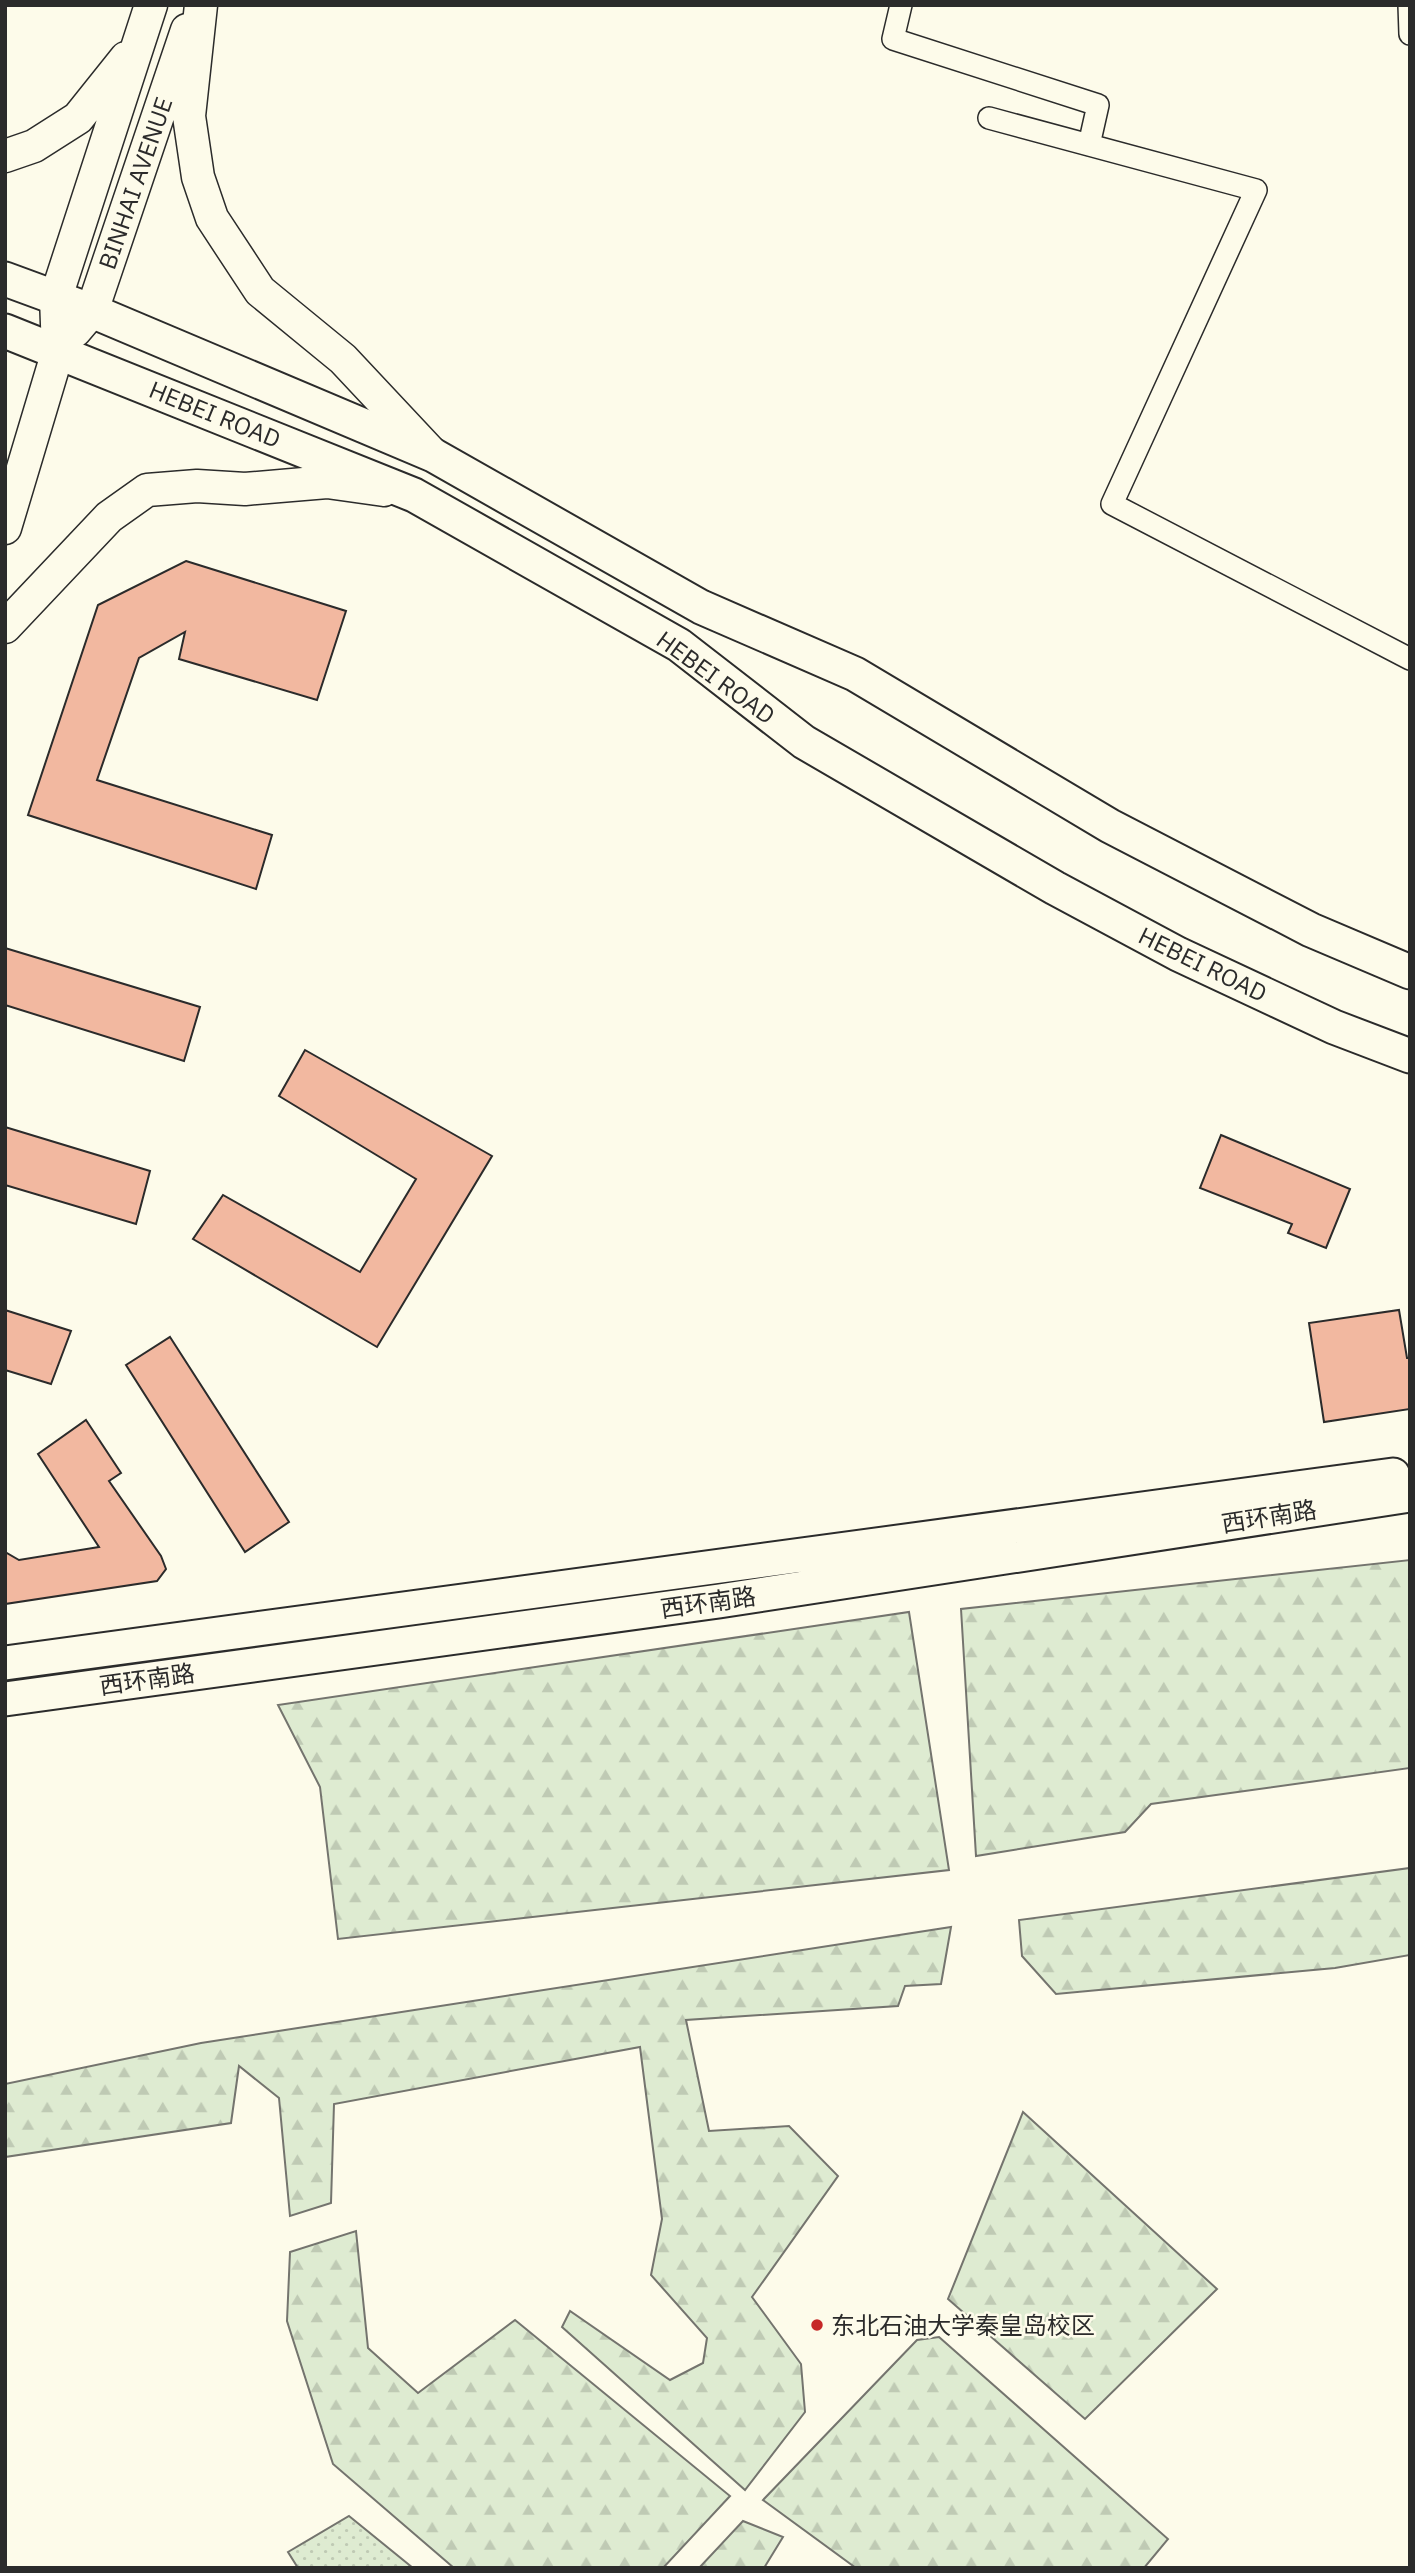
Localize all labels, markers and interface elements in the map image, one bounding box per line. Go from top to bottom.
street label: BINHAI AVENUE [91,93,179,273]
street label: HEBEI ROAD [145,373,285,455]
street label: HEBEI ROAD [650,623,782,731]
street label: HEBEI ROAD [1133,919,1273,1009]
street label: 西环南路 [1219,1493,1319,1539]
street label: 西环南路 [658,1579,758,1625]
street label: 西环南路 [97,1656,197,1702]
place label: 东北石油大学秦皇岛校区 [831,2309,1095,2341]
marker: 东北石油大学秦皇岛校区 [809,2317,825,2333]

